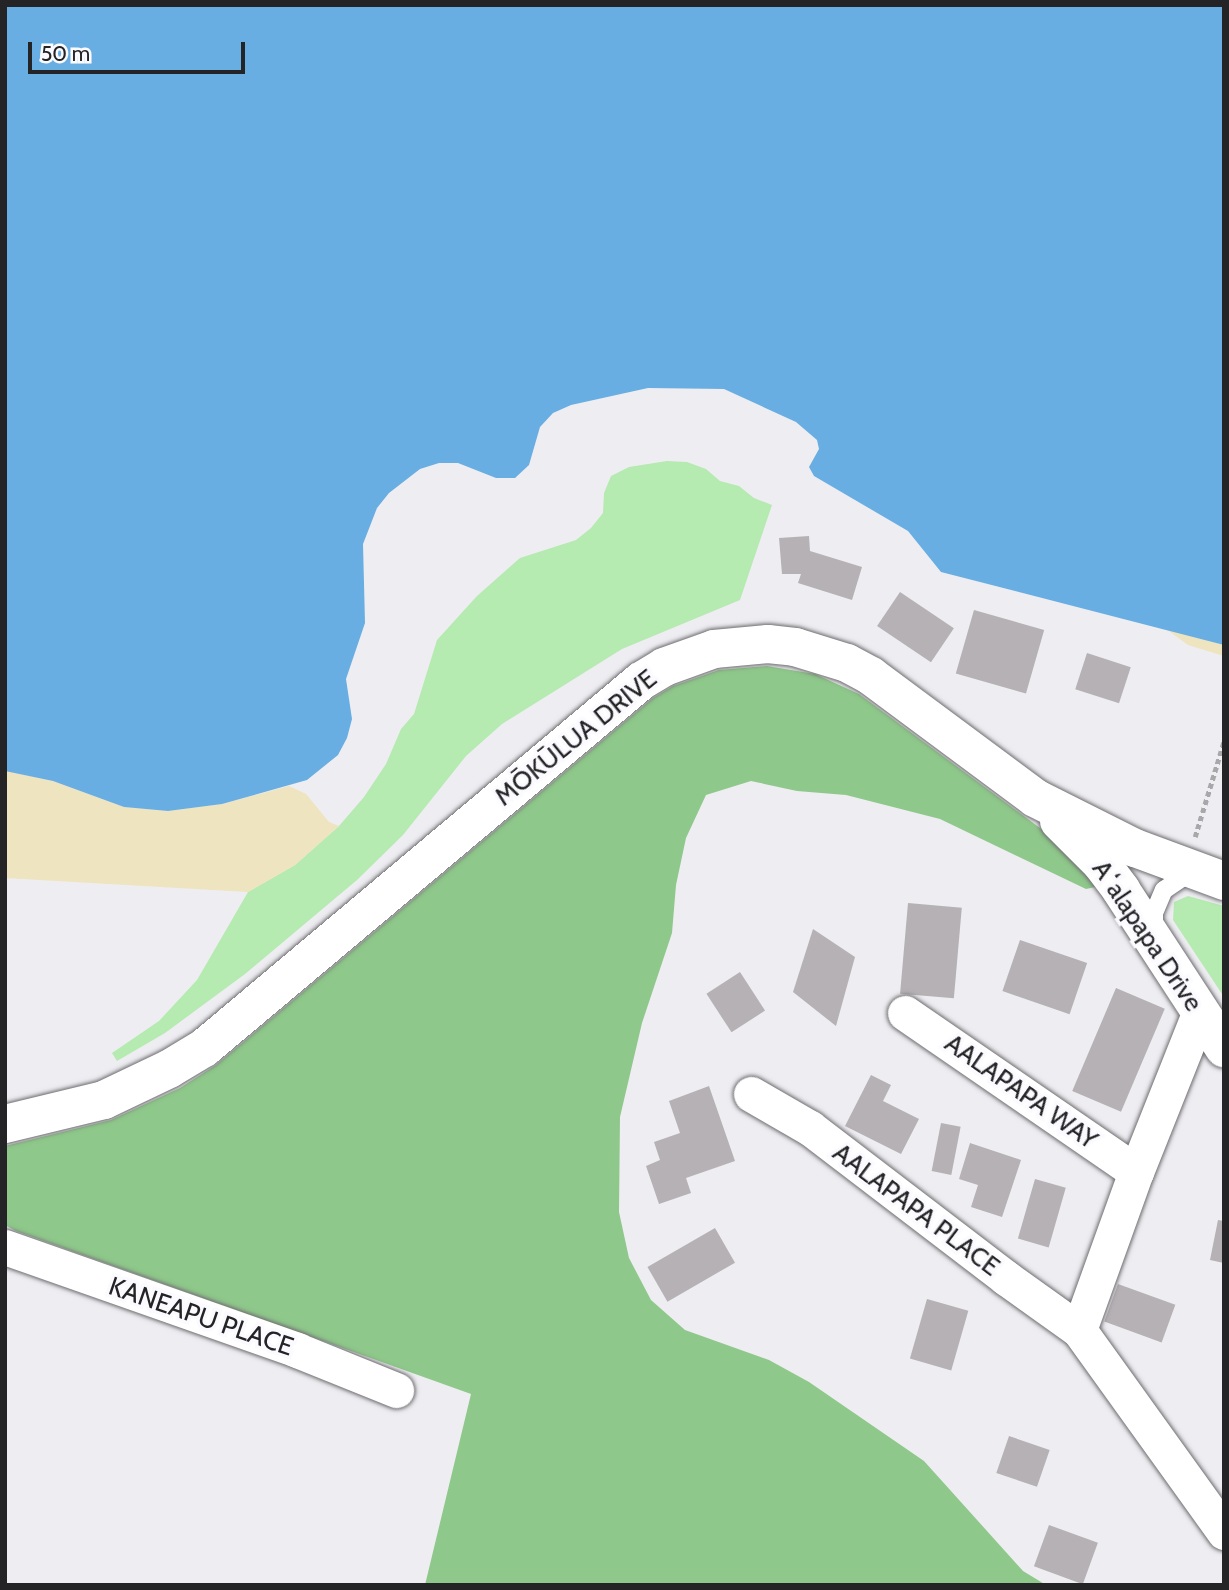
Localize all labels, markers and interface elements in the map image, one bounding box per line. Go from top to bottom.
scale bar [32,28,248,72]
text: 50 m [41,41,90,66]
street label: MŌKŪLUA DRIVE [489,663,663,813]
street label: Aʻalapapa Drive [1085,855,1209,1017]
street label: AALAPAPA WAY [939,1028,1103,1156]
street label: AALAPAPA PLACE [826,1137,1006,1283]
street label: KANEAPU PLACE [105,1271,297,1363]

